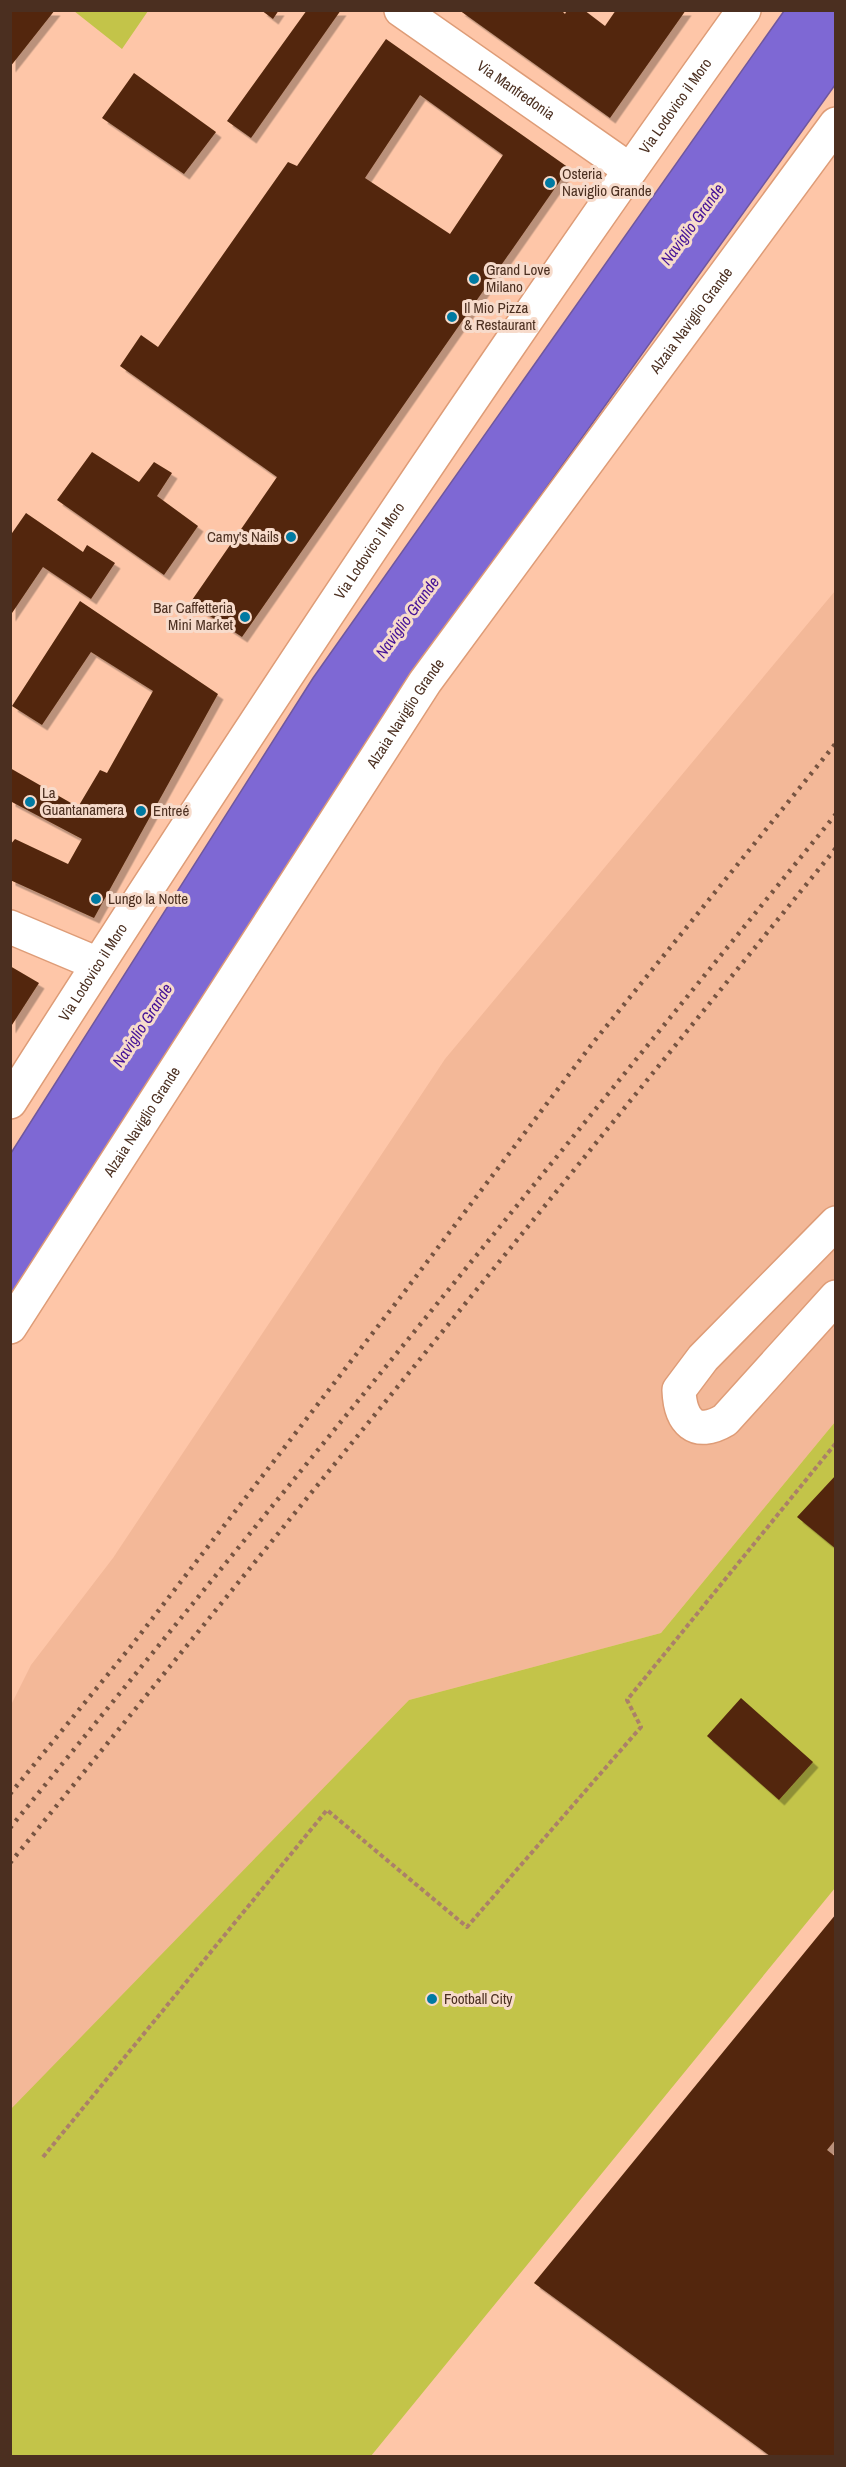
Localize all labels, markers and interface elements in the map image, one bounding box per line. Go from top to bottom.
street label: Via Lodovico il Moro [634,54,716,158]
street label: Via Manfredonia [473,55,559,124]
place label: Osteria Naviglio Grande [562,163,652,201]
marker: Osteria Naviglio Grande [543,176,557,190]
water label: Naviglio Grande [655,179,729,269]
place label: Grand Love Milano [486,259,550,297]
street label: Alzaia Naviglio Grande [644,263,737,378]
marker: Grand Love Milano [467,272,481,286]
place label: Il Mio Pizza & Restaurant [464,297,536,335]
marker: Il Mio Pizza & Restaurant [445,310,459,324]
street label: Via Lodovico il Moro [329,498,409,603]
place label: Camy's Nails [207,526,279,547]
marker: Camy's Nails [284,530,298,544]
water label: Naviglio Grande [370,572,444,662]
place label: Bar Caffetteria Mini Market [153,597,234,635]
marker: Bar Caffetteria Mini Market [238,610,252,624]
street label: Alzaia Naviglio Grande [361,654,449,773]
place label: La Guantanamera [42,782,124,820]
marker: La Guantanamera [23,795,37,809]
place label: Entreé [153,800,189,821]
marker: Entreé [134,804,148,818]
place label: Lungo la Notte [108,888,188,909]
marker: Lungo la Notte [89,892,103,906]
street label: Via Lodovico il Moro [53,919,132,1025]
water label: Naviglio Grande [107,979,177,1071]
street label: Alzaia Naviglio Grande [98,1062,185,1182]
place label: Football City [444,1988,513,2009]
marker: Football City [425,1992,439,2006]

